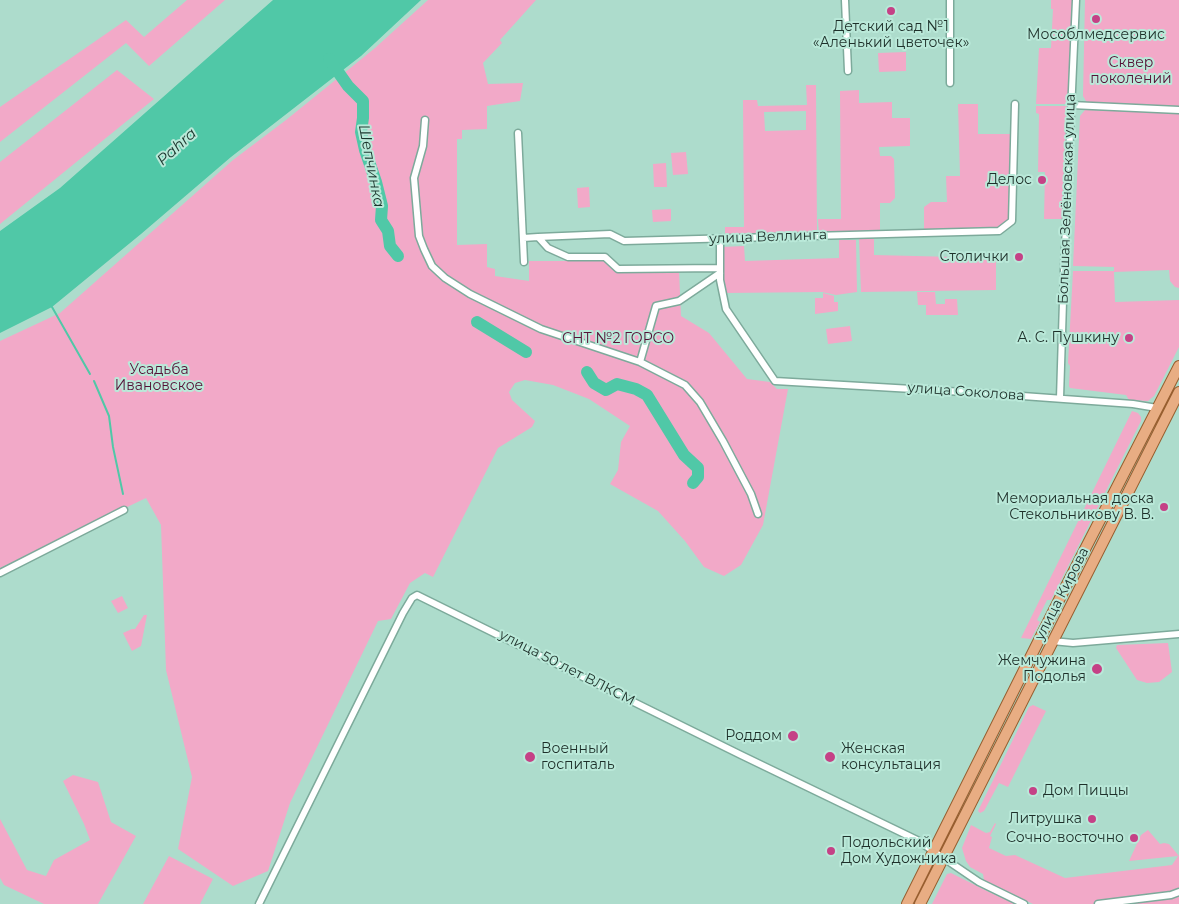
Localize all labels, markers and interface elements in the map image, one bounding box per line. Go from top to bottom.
marker: Детский сад №1 «Аленький цветочек» [885,5,897,17]
marker: Мособлмедсервис [1090,13,1102,25]
place label: Детский сад №1 «Аленький цветочек» [813,19,969,52]
place label: Мособлмедсервис [1027,27,1165,43]
park label: Сквер поколений [1090,55,1172,88]
street label: Большая Зелёновская улица [1055,94,1079,304]
water label: Шепчинка [354,123,388,209]
water label: Pahra [154,125,200,169]
place label: Делос [987,172,1032,188]
marker: Делос [1036,174,1048,186]
street label: улица Веллинга [709,227,827,247]
place label: Столички [939,249,1009,265]
marker: Столички [1013,251,1025,263]
place label: А. С. Пушкину [1017,330,1119,346]
park label: СНТ №2 ГОРСО [562,331,674,347]
marker: А. С. Пушкину [1123,332,1135,344]
park label: Усадьба Ивановское [115,362,203,394]
street label: улица Соколова [907,380,1025,404]
place label: Мемориальная доска Стекольникову В. В. [996,491,1154,524]
marker: Мемориальная доска Стекольникову В. В. [1158,501,1170,513]
street label: улица Кирова [1031,545,1093,643]
street label: улица 50 лет ВЛКСМ [496,626,638,710]
place label: Жемчужина Подолья [998,653,1086,686]
marker: Жемчужина Подолья [1090,662,1104,676]
place label: Роддом [725,728,782,744]
marker: Роддом [786,729,800,743]
place label: Военный госпиталь [541,741,615,774]
place label: Женская консультация [841,741,941,774]
marker: Военный госпиталь [523,750,537,764]
marker: Женская консультация [823,750,837,764]
place label: Дом Пиццы [1043,783,1129,799]
marker: Дом Пиццы [1027,785,1039,797]
place label: Литрушка [1008,811,1082,827]
marker: Литрушка [1086,813,1098,825]
place label: Сочно-восточно [1006,830,1124,846]
marker: Сочно-восточно [1128,832,1140,844]
place label: Подольский Дом Художника [841,835,956,868]
marker: Подольский Дом Художника [825,845,837,857]

